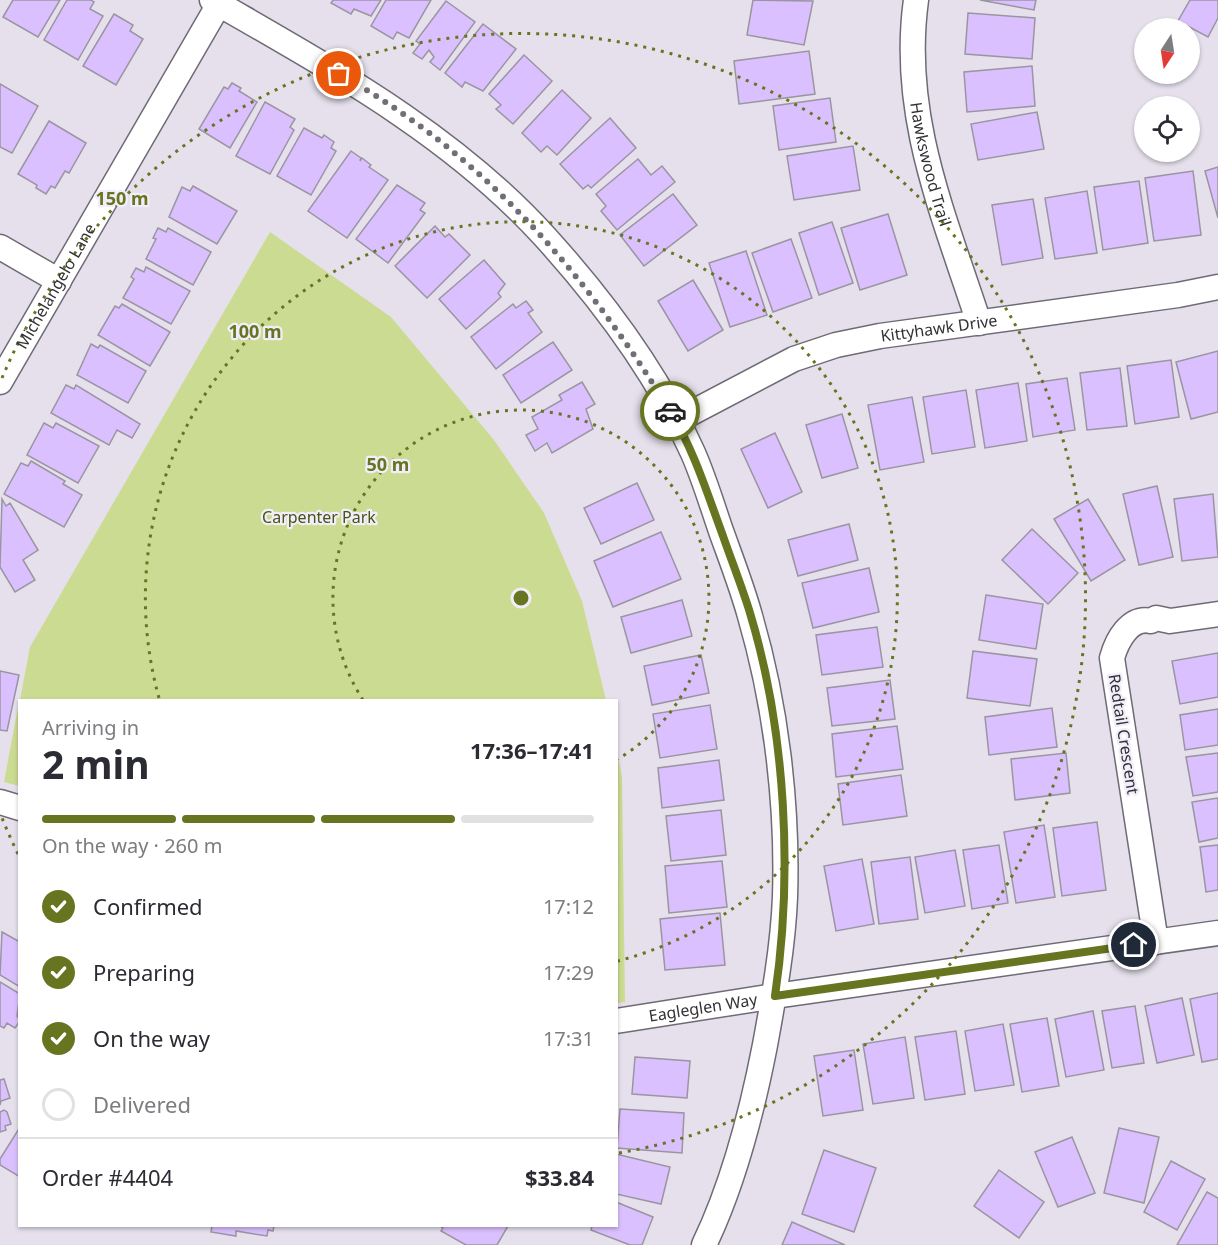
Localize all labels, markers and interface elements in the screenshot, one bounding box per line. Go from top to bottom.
north arrow [1134,18,1200,84]
map controls [1134,18,1200,162]
pin [313,48,364,99]
icon: bag [322,57,355,90]
button: locate [1134,96,1200,162]
street label: Hawkswood Trail [905,101,957,229]
text: 150 m [95,186,149,210]
street label: Michelangelo Lane [11,219,101,353]
street label: Kittyhawk Drive [879,309,999,347]
text: 100 m [228,319,282,343]
courier [640,381,700,441]
icon: car [654,395,687,428]
text: 50 m [367,452,409,476]
park label: Carpenter Park [262,506,376,528]
centre of rings [511,588,531,608]
street label: Redtail Crescent [1104,672,1144,796]
text: Arriving in [42,714,139,741]
text: 17:36–17:41 [470,735,594,765]
text: 2 min [42,737,149,790]
text: On the way · 260 m [42,832,222,859]
icon: check [42,890,75,923]
text: Confirmed [93,891,203,921]
text: 17:12 [543,893,594,920]
pin [1108,919,1159,970]
icon: home [1117,928,1150,961]
icon: check [42,956,75,989]
text: Preparing [93,957,195,987]
text: 17:29 [543,959,594,986]
street label: Eagleglen Way [647,988,760,1027]
icon: check [42,1022,75,1055]
text: On the way [93,1023,210,1053]
text: 17:31 [543,1025,594,1052]
text: Delivered [93,1089,191,1119]
text: Order #4404 [42,1162,173,1192]
text: $33.84 [525,1162,594,1192]

